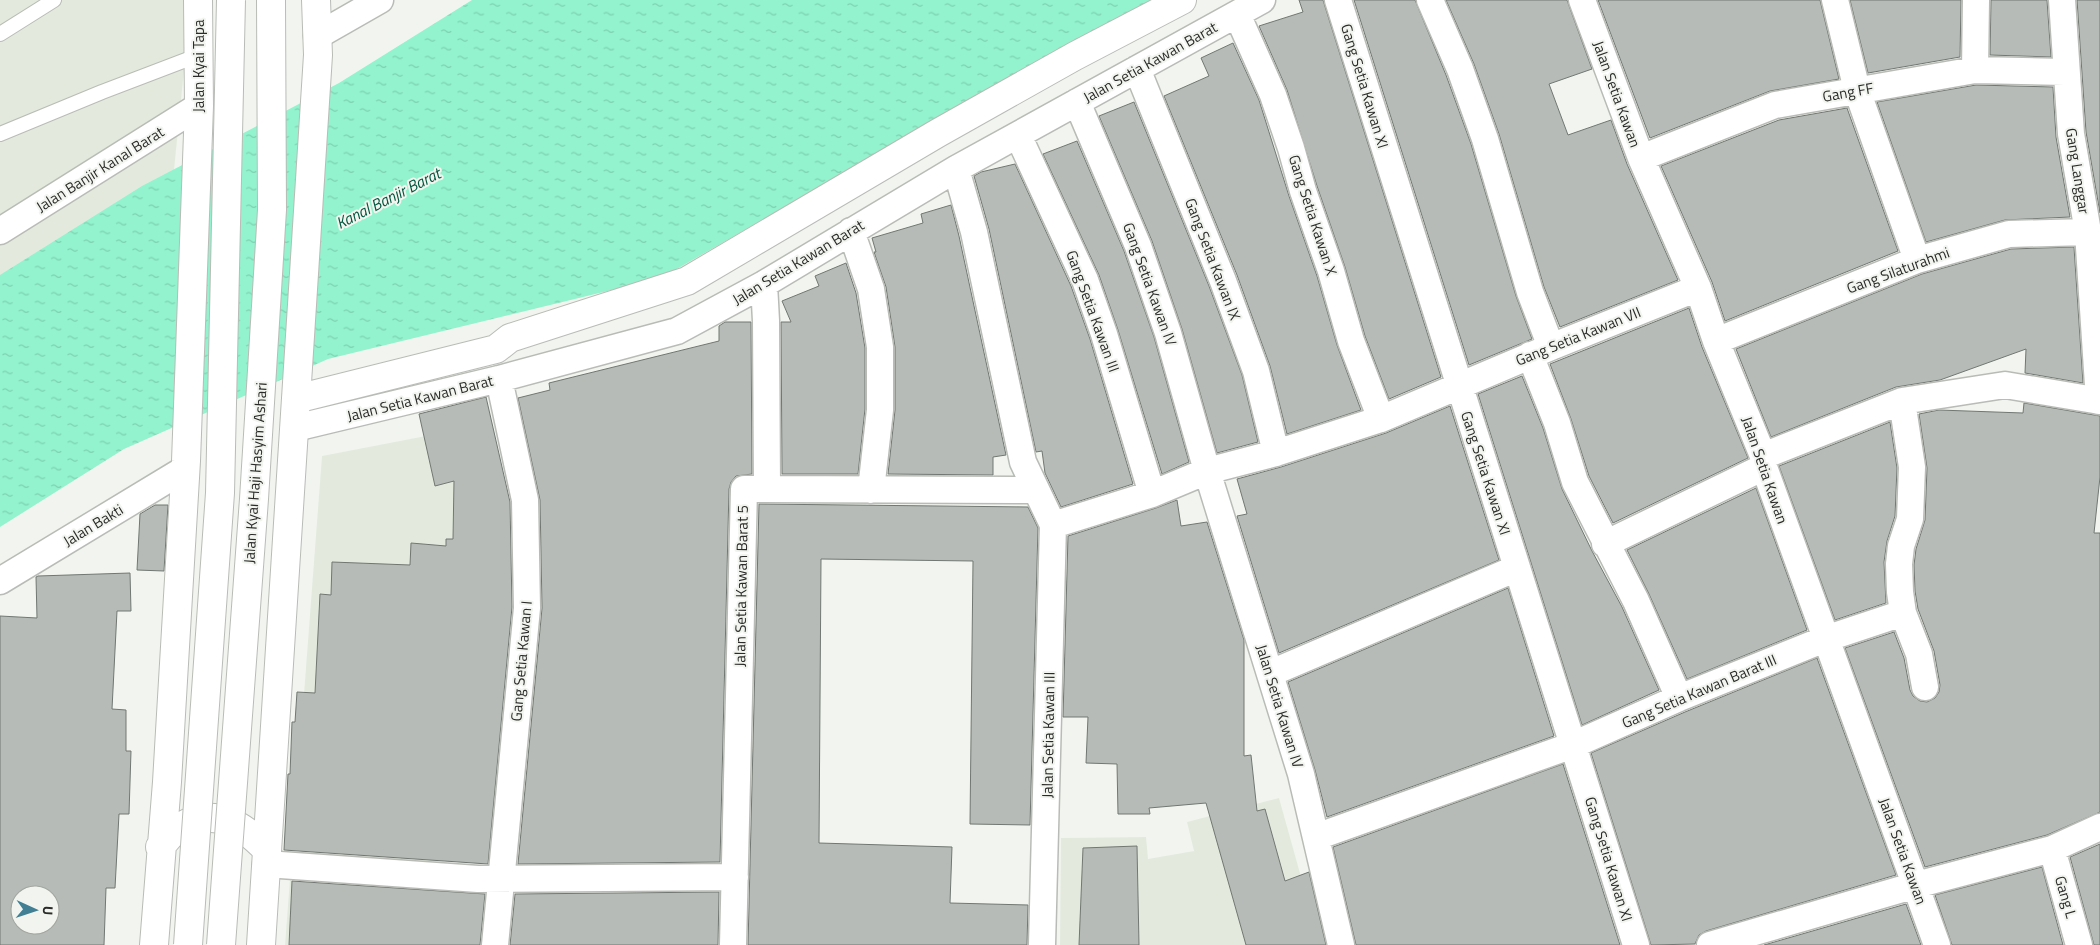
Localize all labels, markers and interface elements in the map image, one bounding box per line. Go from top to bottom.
street label: Jalan Setia Kawan Barat [1079,15,1222,108]
street label: Jalan Kyai Tapa [187,19,210,113]
street label: Gang Setia Kawan XI [1335,21,1395,151]
street label: Jalan Setia Kawan [1587,37,1647,151]
street label: Gang FF [1821,76,1876,108]
street label: Jalan Banjir Kanal Barat [32,120,169,218]
street label: Gang Langgar [2060,126,2096,216]
street label: Gang Setia Kawan X [1283,152,1344,279]
water label: Kanal Banjir Barat [332,160,446,235]
street label: Gang Setia Kawan IX [1179,195,1247,324]
street label: Jalan Setia Kawan Barat [728,213,869,311]
street label: Gang Setia Kawan IV [1117,219,1183,349]
street label: Gang Silaturahmi [1843,241,1953,299]
street label: Gang Setia Kawan III [1060,247,1126,375]
street label: Gang Setia Kawan VII [1512,300,1644,372]
street label: Jalan Setia Kawan Barat [344,368,496,427]
street label: Jalan Kyai Haji Hasyim Ashari [237,381,273,565]
street label: Gang Setia Kawan XI [1455,408,1517,538]
street label: Jalan Setia Kawan [1736,413,1794,527]
street label: Jalan Bakti [58,498,128,552]
street label: Jalan Setia Kawan Barat 5 [728,505,754,667]
street label: Gang Setia Kawan I [504,600,538,722]
street label: Jalan Setia Kawan IV [1250,641,1310,771]
street label: Gang Setia Kawan Barat III [1618,648,1780,734]
street label: Jalan Setia Kawan III [1035,672,1061,798]
street label: Gang Setia Kawan XI [1579,794,1639,924]
street label: Jalan Setia Kawan [1873,794,1933,908]
street label: Gang L [2049,873,2083,921]
north arrow [10,885,60,935]
text: U [38,906,59,916]

